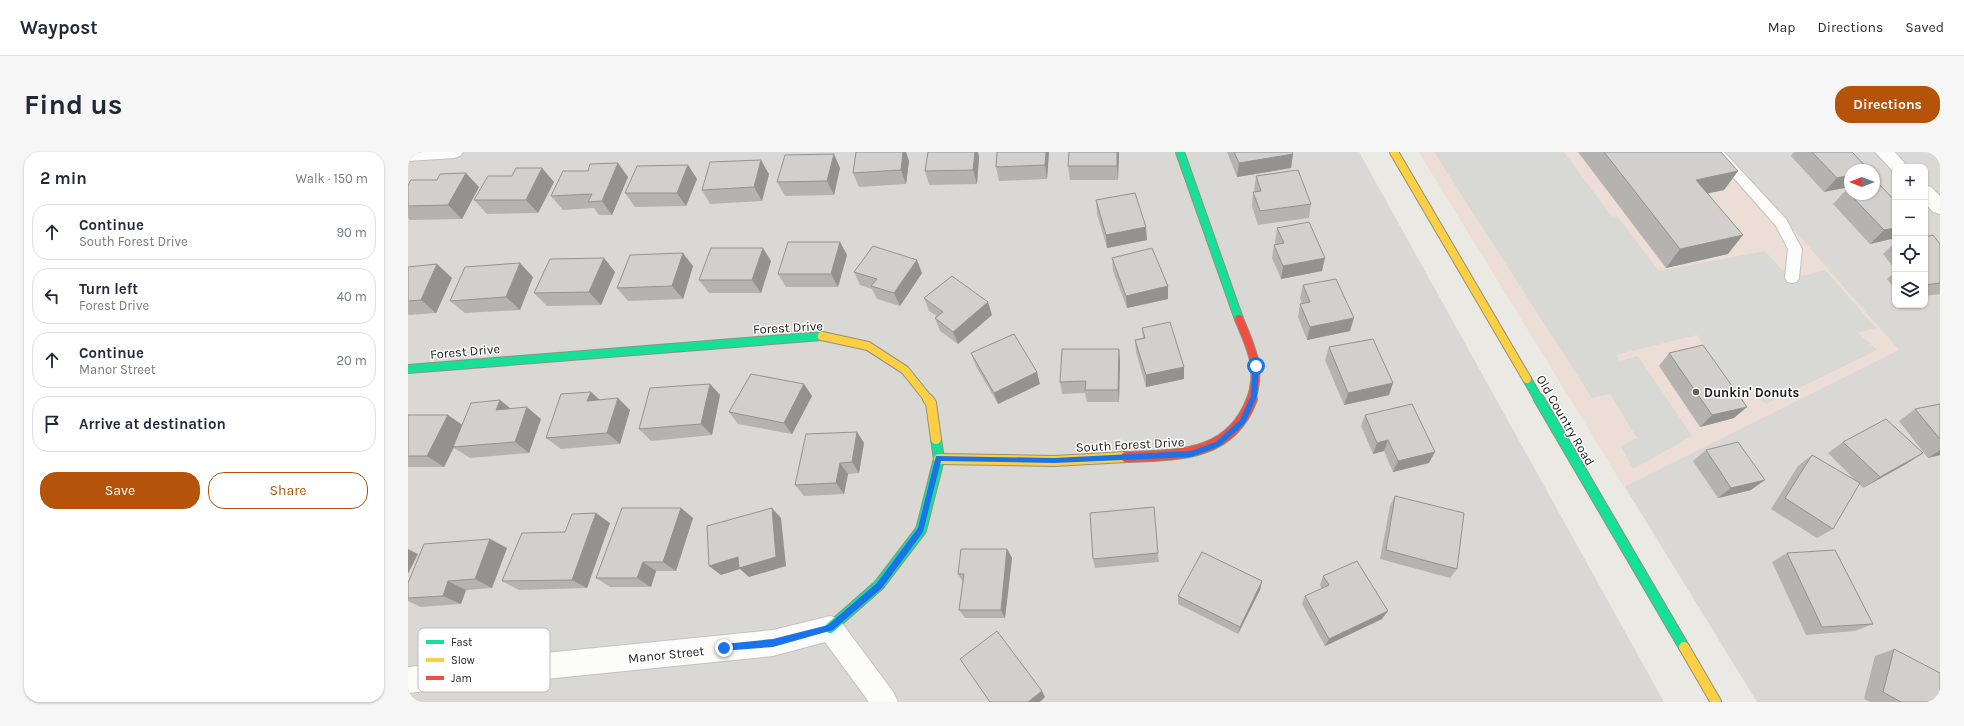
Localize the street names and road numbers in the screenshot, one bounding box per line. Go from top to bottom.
street label: Forest Drive [753,318,824,337]
street label: Forest Drive [429,341,501,362]
street label: Old Country Road [1534,372,1598,468]
street label: South Forest Drive [1075,434,1185,455]
street label: Manor Street [627,643,705,666]

